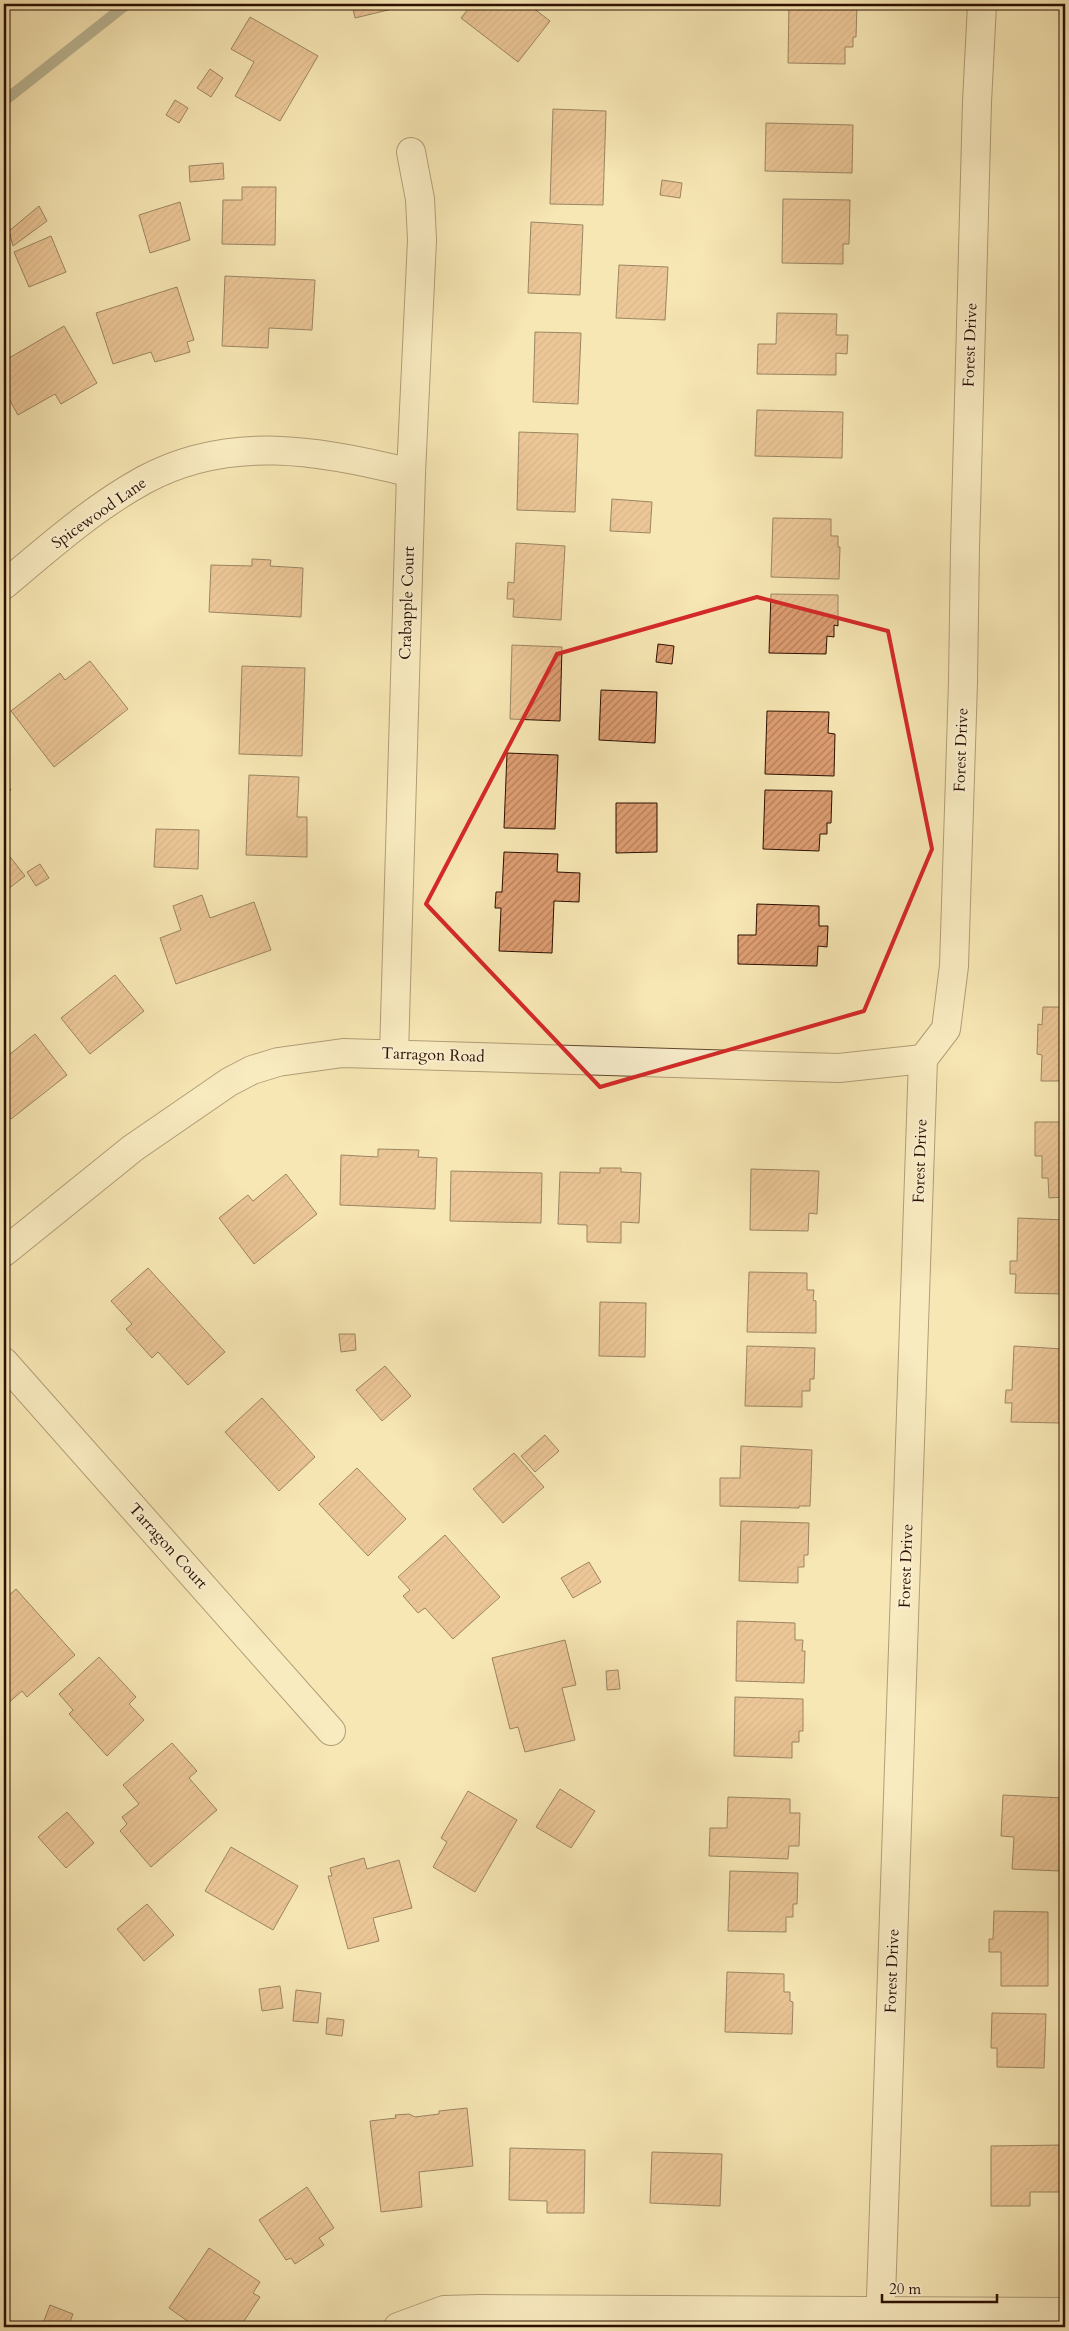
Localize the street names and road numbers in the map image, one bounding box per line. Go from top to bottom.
street label: Forest Drive [958,303,982,387]
street label: Spicewood Lane [47,472,151,554]
street label: Crabapple Court [394,546,420,660]
street label: Forest Drive [949,708,973,792]
street label: Tarragon Road [381,1042,486,1068]
street label: Forest Drive [908,1119,932,1203]
street label: Tarragon Court [123,1498,213,1594]
street label: Forest Drive [894,1524,918,1608]
street label: Forest Drive [880,1929,904,2013]

